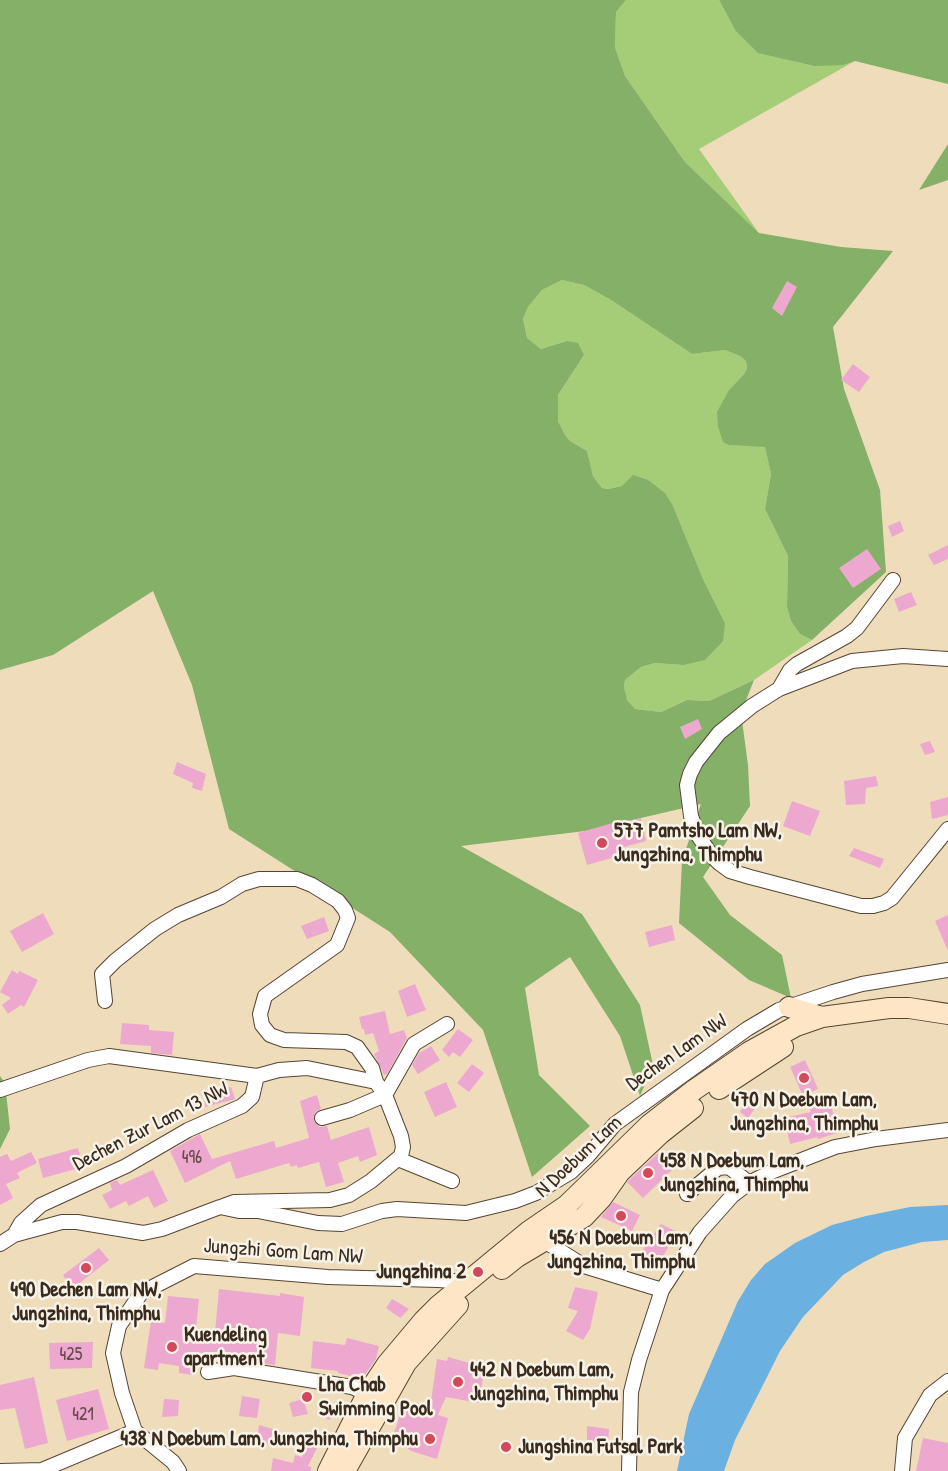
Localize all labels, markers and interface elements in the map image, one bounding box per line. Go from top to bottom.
place label: 577 Pamtsho Lam NW, Jungzhina, Thimphu [614,818,782,868]
marker: 577 Pamtsho Lam NW, Jungzhina, Thimphu [595,836,609,850]
street label: Dechen Lam NW [622,1009,732,1097]
marker: 470 N Doebum Lam, Jungzhina, Thimphu [797,1071,811,1085]
street label: Dechen Zur Lam 13 NW [69,1077,233,1177]
place label: 470 N Doebum Lam, Jungzhina, Thimphu [730,1087,878,1137]
street label: N Doebum Lam [530,1111,628,1203]
house number: 496 [182,1147,202,1169]
place label: 458 N Doebum Lam, Jungzhina, Thimphu [660,1148,808,1198]
marker: 458 N Doebum Lam, Jungzhina, Thimphu [641,1166,655,1180]
marker: 456 N Doebum Lam, Jungzhina, Thimphu [614,1209,628,1223]
place label: 456 N Doebum Lam, Jungzhina, Thimphu [547,1225,695,1275]
street label: Jungzhi Gom Lam NW [203,1234,363,1270]
place label: Jungzhina 2 [376,1259,466,1285]
marker: 490 Dechen Lam NW, Jungzhina, Thimphu [79,1261,93,1275]
marker: Jungzhina 2 [471,1265,485,1279]
place label: 490 Dechen Lam NW, Jungzhina, Thimphu [10,1277,162,1327]
place label: Kuendeling apartment [184,1322,267,1372]
marker: Kuendeling apartment [165,1340,179,1354]
house number: 425 [60,1344,82,1366]
place label: 442 N Doebum Lam, Jungzhina, Thimphu [470,1357,618,1407]
place label: Lha Chab Swimming Pool [319,1372,433,1422]
marker: 442 N Doebum Lam, Jungzhina, Thimphu [451,1375,465,1389]
marker: Lha Chab Swimming Pool [300,1390,314,1404]
house number: 421 [72,1404,94,1426]
place label: 438 N Doebum Lam, Jungzhina, Thimphu [120,1426,418,1452]
marker: 438 N Doebum Lam, Jungzhina, Thimphu [423,1432,437,1446]
place label: Jungshina Futsal Park [518,1434,683,1460]
marker: Jungshina Futsal Park [499,1440,513,1454]

